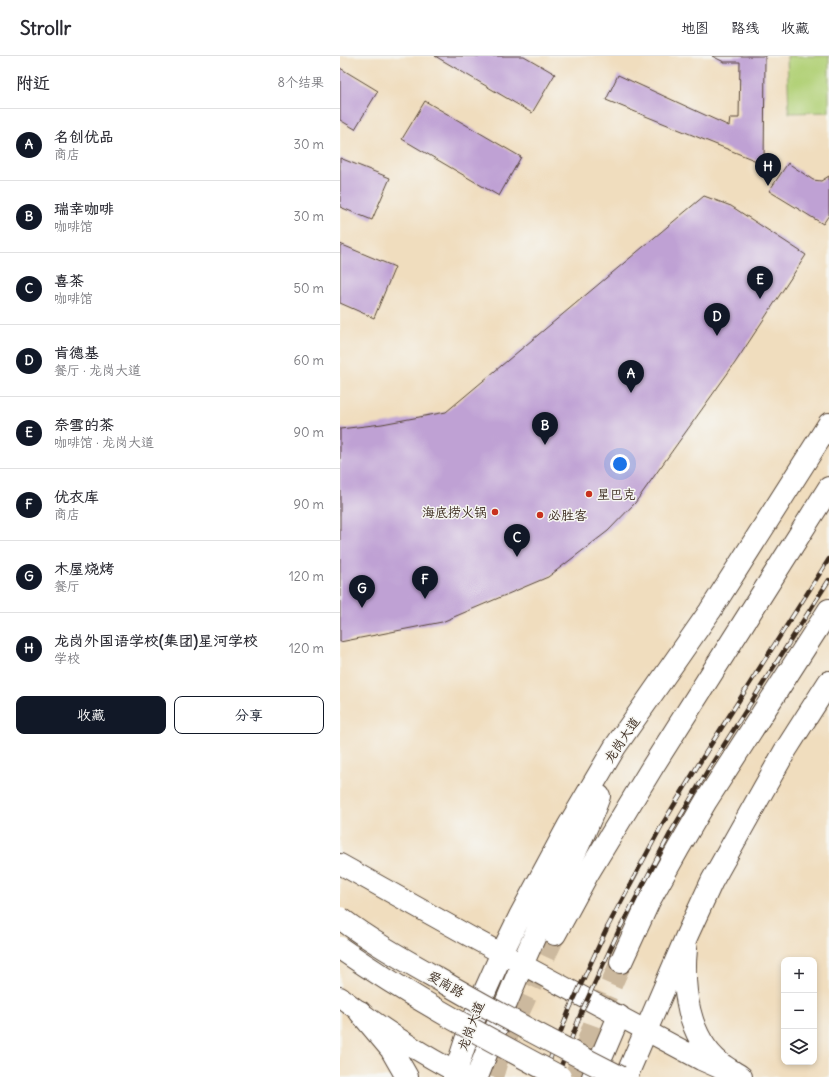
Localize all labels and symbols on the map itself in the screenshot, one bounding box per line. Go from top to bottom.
pin: H [755,153,781,186]
pin: E [747,266,773,299]
pin: D [704,303,730,336]
pin: A [618,360,644,393]
pin: B [532,412,558,445]
your location [610,454,630,474]
place label: 星巴克 [597,486,636,503]
marker: 星巴克 [584,489,594,499]
place label: 海底捞火锅 [422,504,487,521]
marker: 海底捞火锅 [490,507,500,517]
place label: 必胜客 [548,507,587,524]
marker: 必胜客 [535,510,545,520]
pin: C [504,524,530,557]
pin: F [412,566,438,599]
pin: G [349,575,375,608]
street label: 龙岗大道 [600,714,644,766]
street label: 爱南路 [425,967,467,1001]
street label: 龙岗大道 [454,999,488,1053]

